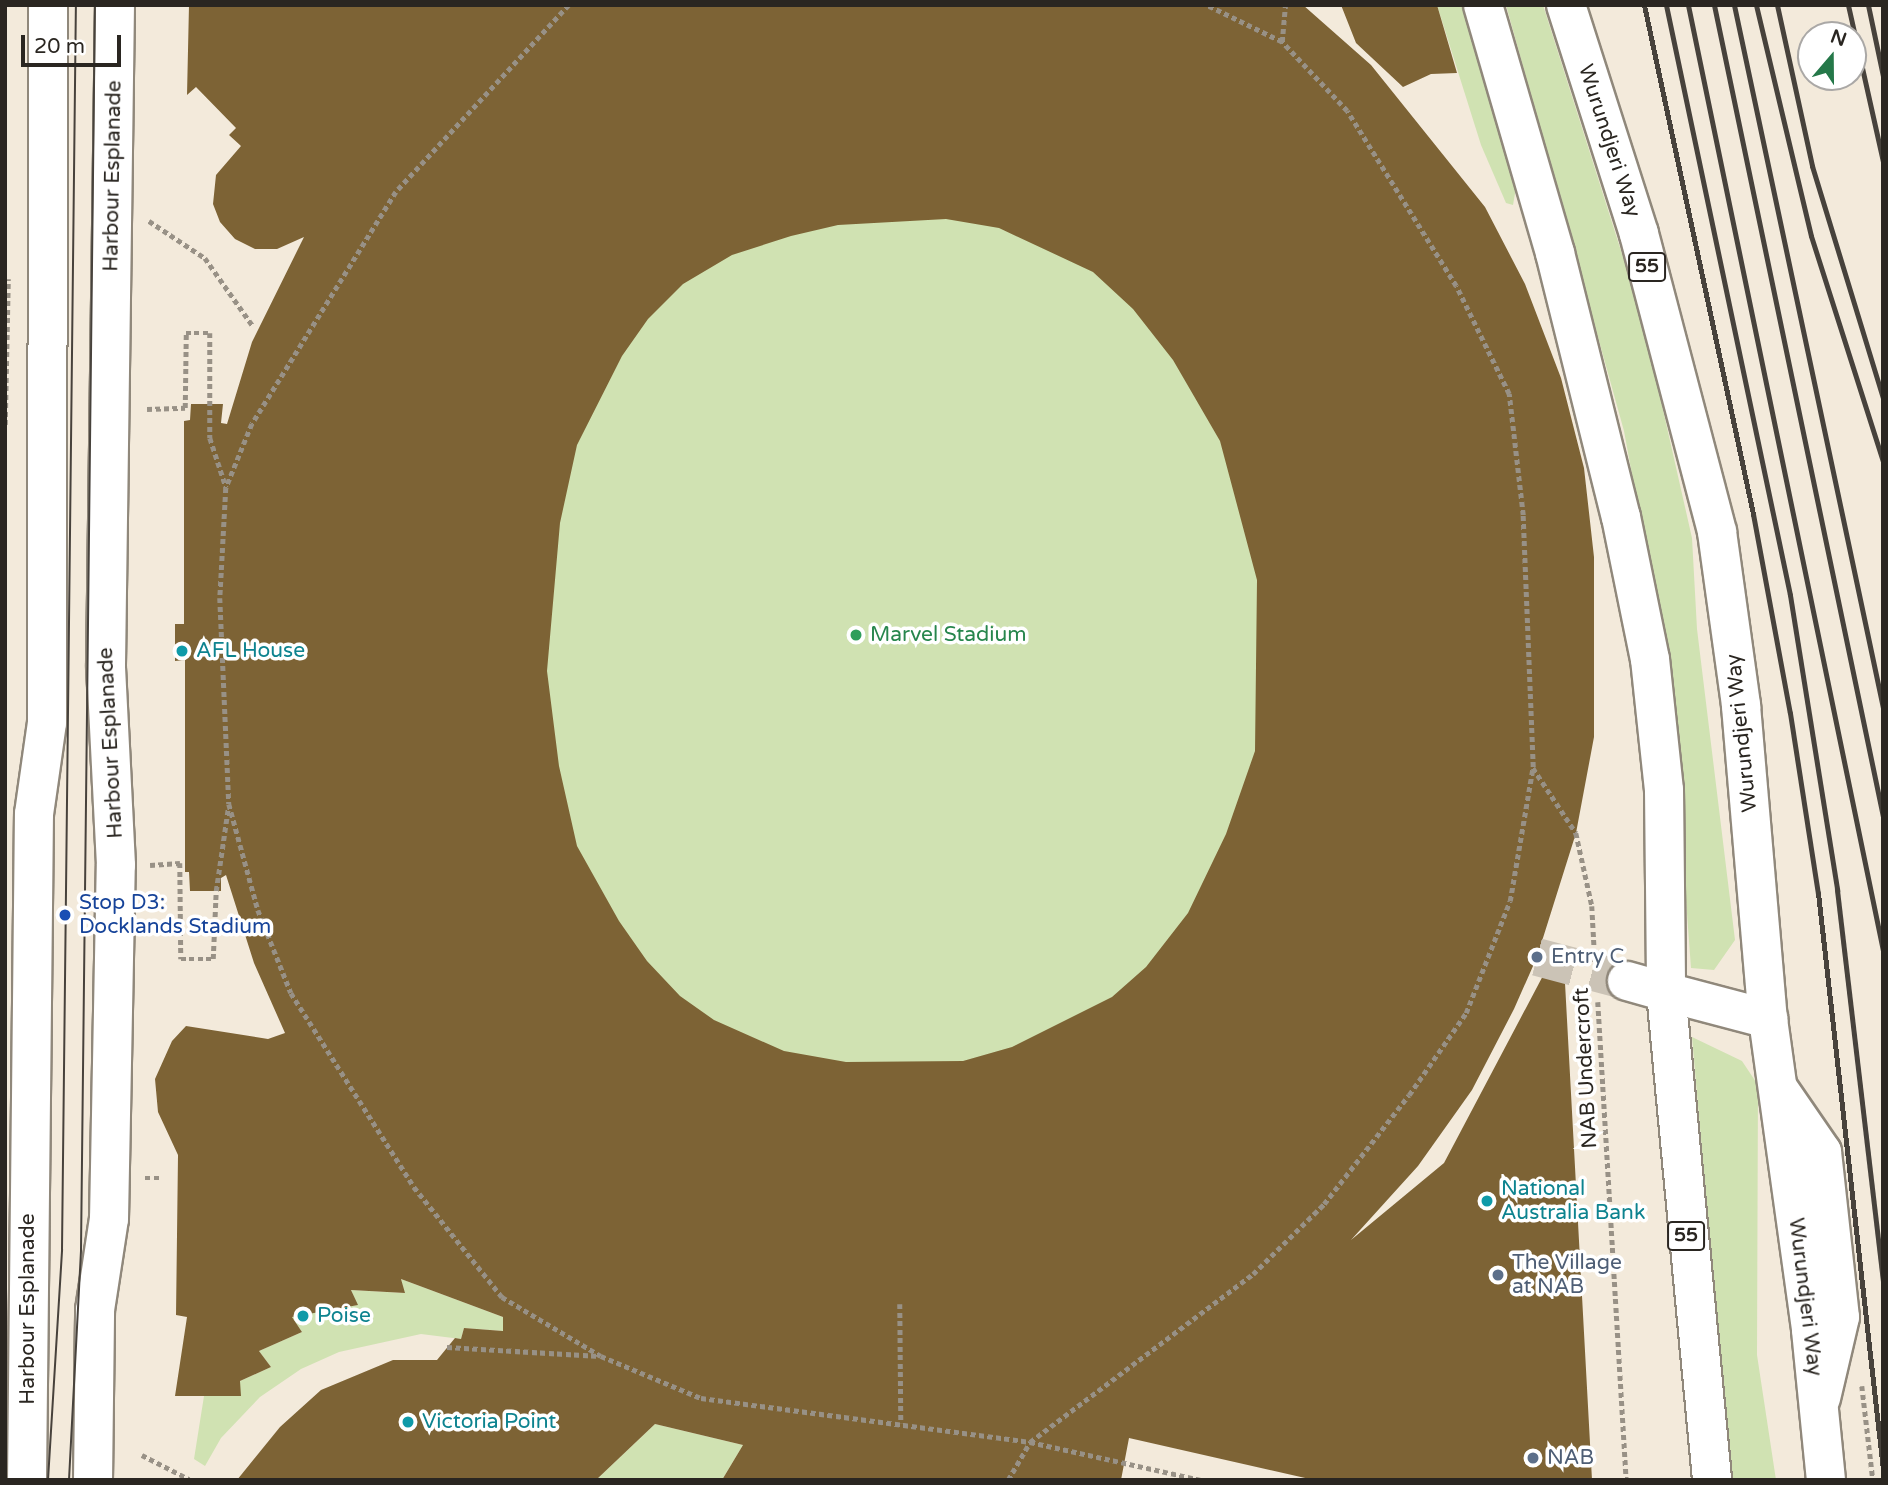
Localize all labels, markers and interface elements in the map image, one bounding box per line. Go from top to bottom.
scale bar [24,21,124,65]
north arrow [1797,21,1867,91]
text: N [1828,25,1849,51]
text: 20 m [34,34,85,59]
street label: Wurundjeri Way [1572,61,1646,221]
street label: Harbour Esplanade [99,80,127,272]
road number: 55 [1628,252,1666,282]
place label: Marvel Stadium [870,622,1027,648]
marker: Marvel Stadium [848,627,864,643]
place label: AFL House [196,638,305,664]
marker: AFL House [174,643,190,659]
street label: Harbour Esplanade [93,647,129,839]
street label: Wurundjeri Way [1721,652,1763,814]
place label: Stop D3: Docklands Stadium [79,890,271,940]
marker: Stop D3: Docklands Stadium [57,907,73,923]
place label: Entry C [1551,944,1624,970]
marker: Entry C [1529,949,1545,965]
street label: NAB Undercroft [1569,987,1603,1149]
place label: National Australia Bank [1501,1176,1645,1226]
marker: National Australia Bank [1479,1193,1495,1209]
street label: Harbour Esplanade [15,1213,41,1405]
street label: Wurundjeri Way [1783,1216,1827,1378]
road number: 55 [1667,1220,1705,1252]
place label: The Village at NAB [1512,1250,1622,1300]
marker: The Village at NAB [1490,1267,1506,1283]
place label: Poise [317,1303,371,1329]
marker: Poise [295,1308,311,1324]
place label: Victoria Point [422,1409,556,1435]
marker: Victoria Point [400,1414,416,1430]
place label: NAB [1547,1445,1594,1471]
marker: NAB [1525,1450,1541,1466]

